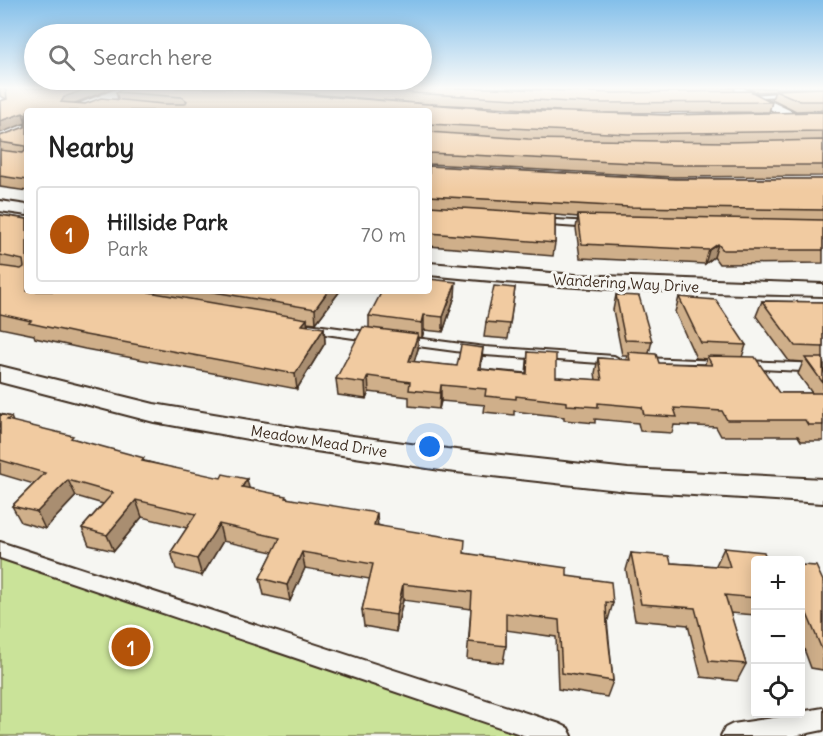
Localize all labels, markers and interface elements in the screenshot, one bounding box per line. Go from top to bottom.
search box [24,24,432,90]
icon: search [45,41,78,74]
text: Search here [93,43,212,71]
text: Nearby [48,131,134,164]
text: Hillside Park [107,208,228,236]
text: 1 [66,222,73,247]
text: 70 m [361,222,406,247]
text: Park [107,236,148,261]
street label: Wandering Way Drive [552,270,700,296]
street label: Meadow Mead Drive [249,421,389,461]
your location [415,432,444,461]
map controls [751,556,805,718]
button: + [751,556,805,610]
button: − [751,610,805,664]
pin: 1 [112,624,150,670]
button: locate [751,664,805,718]

